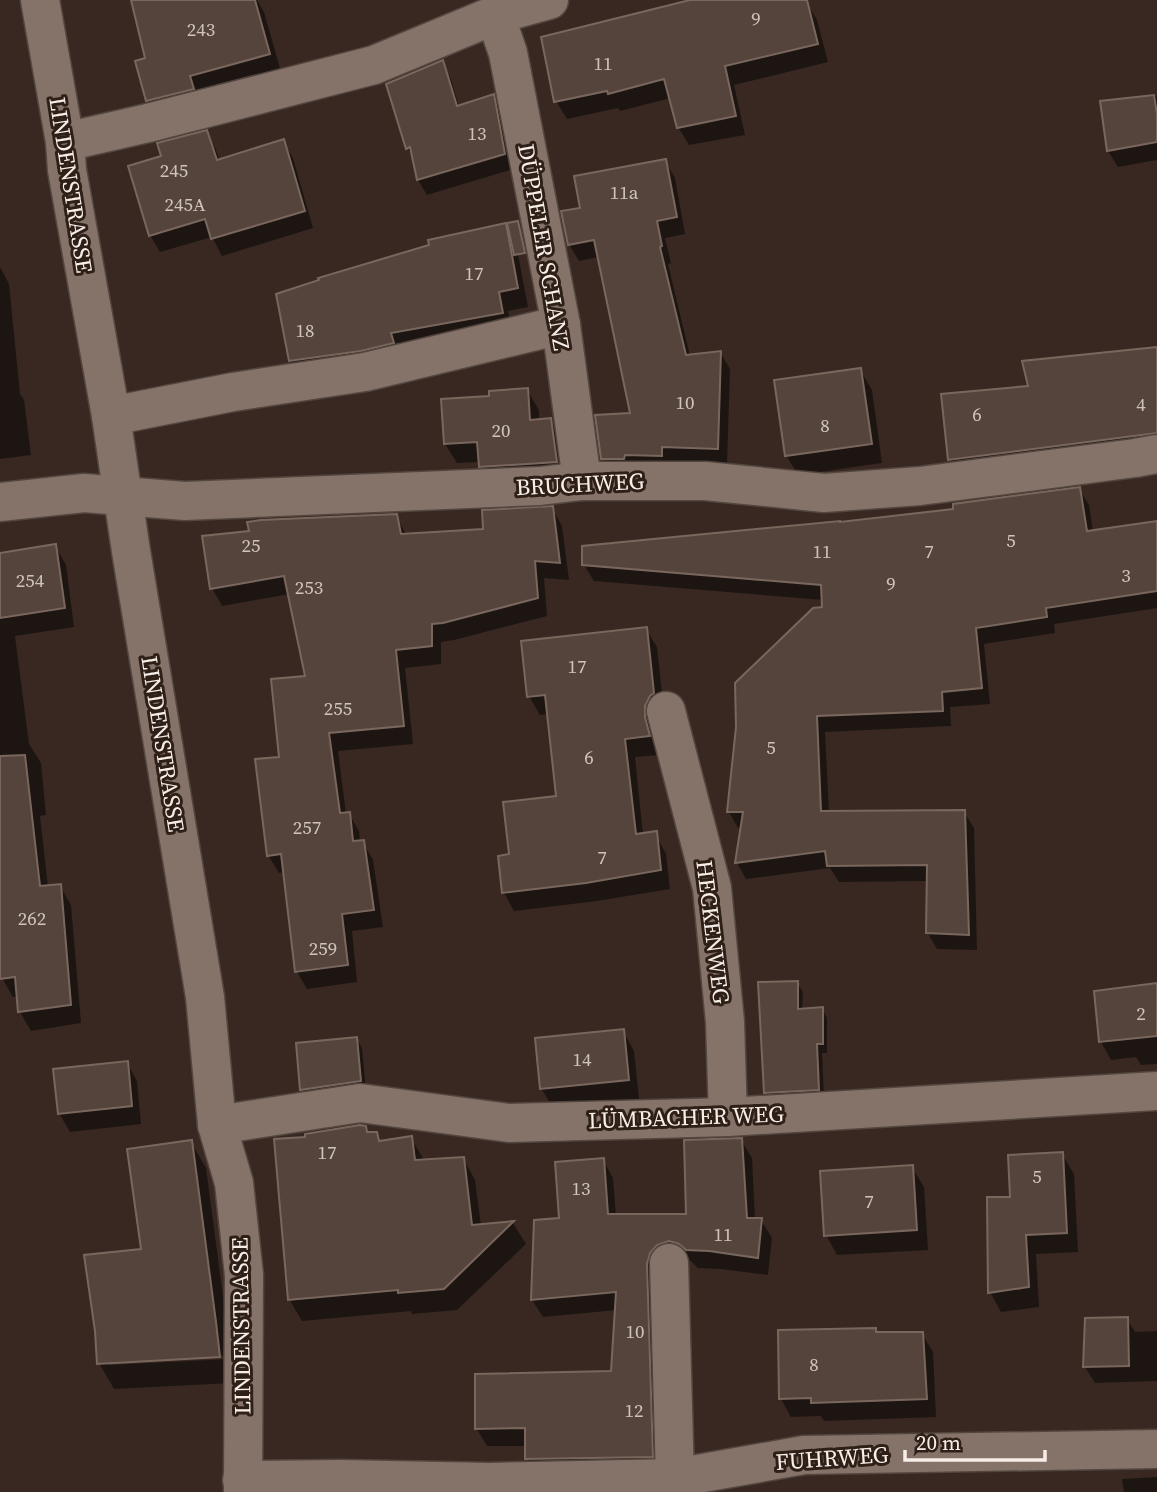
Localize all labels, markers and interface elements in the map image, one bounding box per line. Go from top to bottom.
house number: 9 [751,5,761,31]
house number: 243 [187,16,215,42]
house number: 11 [593,50,613,76]
street label: LINDENSTRASSE [41,95,101,275]
house number: 13 [467,120,487,146]
street label: DÜPPELER SCHANZ [510,141,578,353]
house number: 245 [160,157,188,183]
house number: 11a [610,179,639,205]
house number: 245A [164,191,206,217]
house number: 17 [464,260,484,286]
house number: 18 [295,317,315,343]
house number: 10 [675,389,695,415]
house number: 4 [1136,391,1146,417]
house number: 6 [972,401,982,427]
house number: 8 [820,412,830,438]
house number: 20 [491,417,511,443]
street label: BRUCHWEG [515,465,645,503]
house number: 5 [1006,527,1016,553]
house number: 25 [241,532,261,558]
house number: 11 [812,538,832,564]
house number: 7 [924,538,934,564]
house number: 3 [1121,562,1131,588]
house number: 254 [16,567,45,593]
house number: 9 [886,570,896,596]
house number: 253 [295,574,323,600]
house number: 17 [567,653,587,679]
street label: LINDENSTRASSE [133,654,193,834]
house number: 255 [324,695,352,721]
house number: 5 [766,734,776,760]
house number: 6 [584,744,594,770]
house number: 257 [293,814,321,840]
house number: 7 [597,844,607,870]
street label: HECKENWEG [688,858,738,1006]
house number: 262 [18,905,46,931]
house number: 259 [309,935,337,961]
house number: 2 [1136,1000,1146,1026]
house number: 14 [572,1046,592,1072]
street label: LÜMBACHER WEG [588,1098,785,1136]
house number: 17 [317,1139,337,1165]
house number: 5 [1032,1163,1042,1189]
house number: 13 [571,1175,591,1201]
house number: 7 [864,1188,874,1214]
house number: 11 [713,1221,733,1247]
street label: LINDENSTRASSE [223,1237,259,1415]
house number: 10 [625,1318,645,1344]
house number: 8 [809,1351,819,1377]
house number: 12 [624,1397,644,1423]
scale bar [905,1418,1045,1462]
text: 20 m [916,1428,961,1457]
street label: FUHRWEG [774,1438,890,1478]

